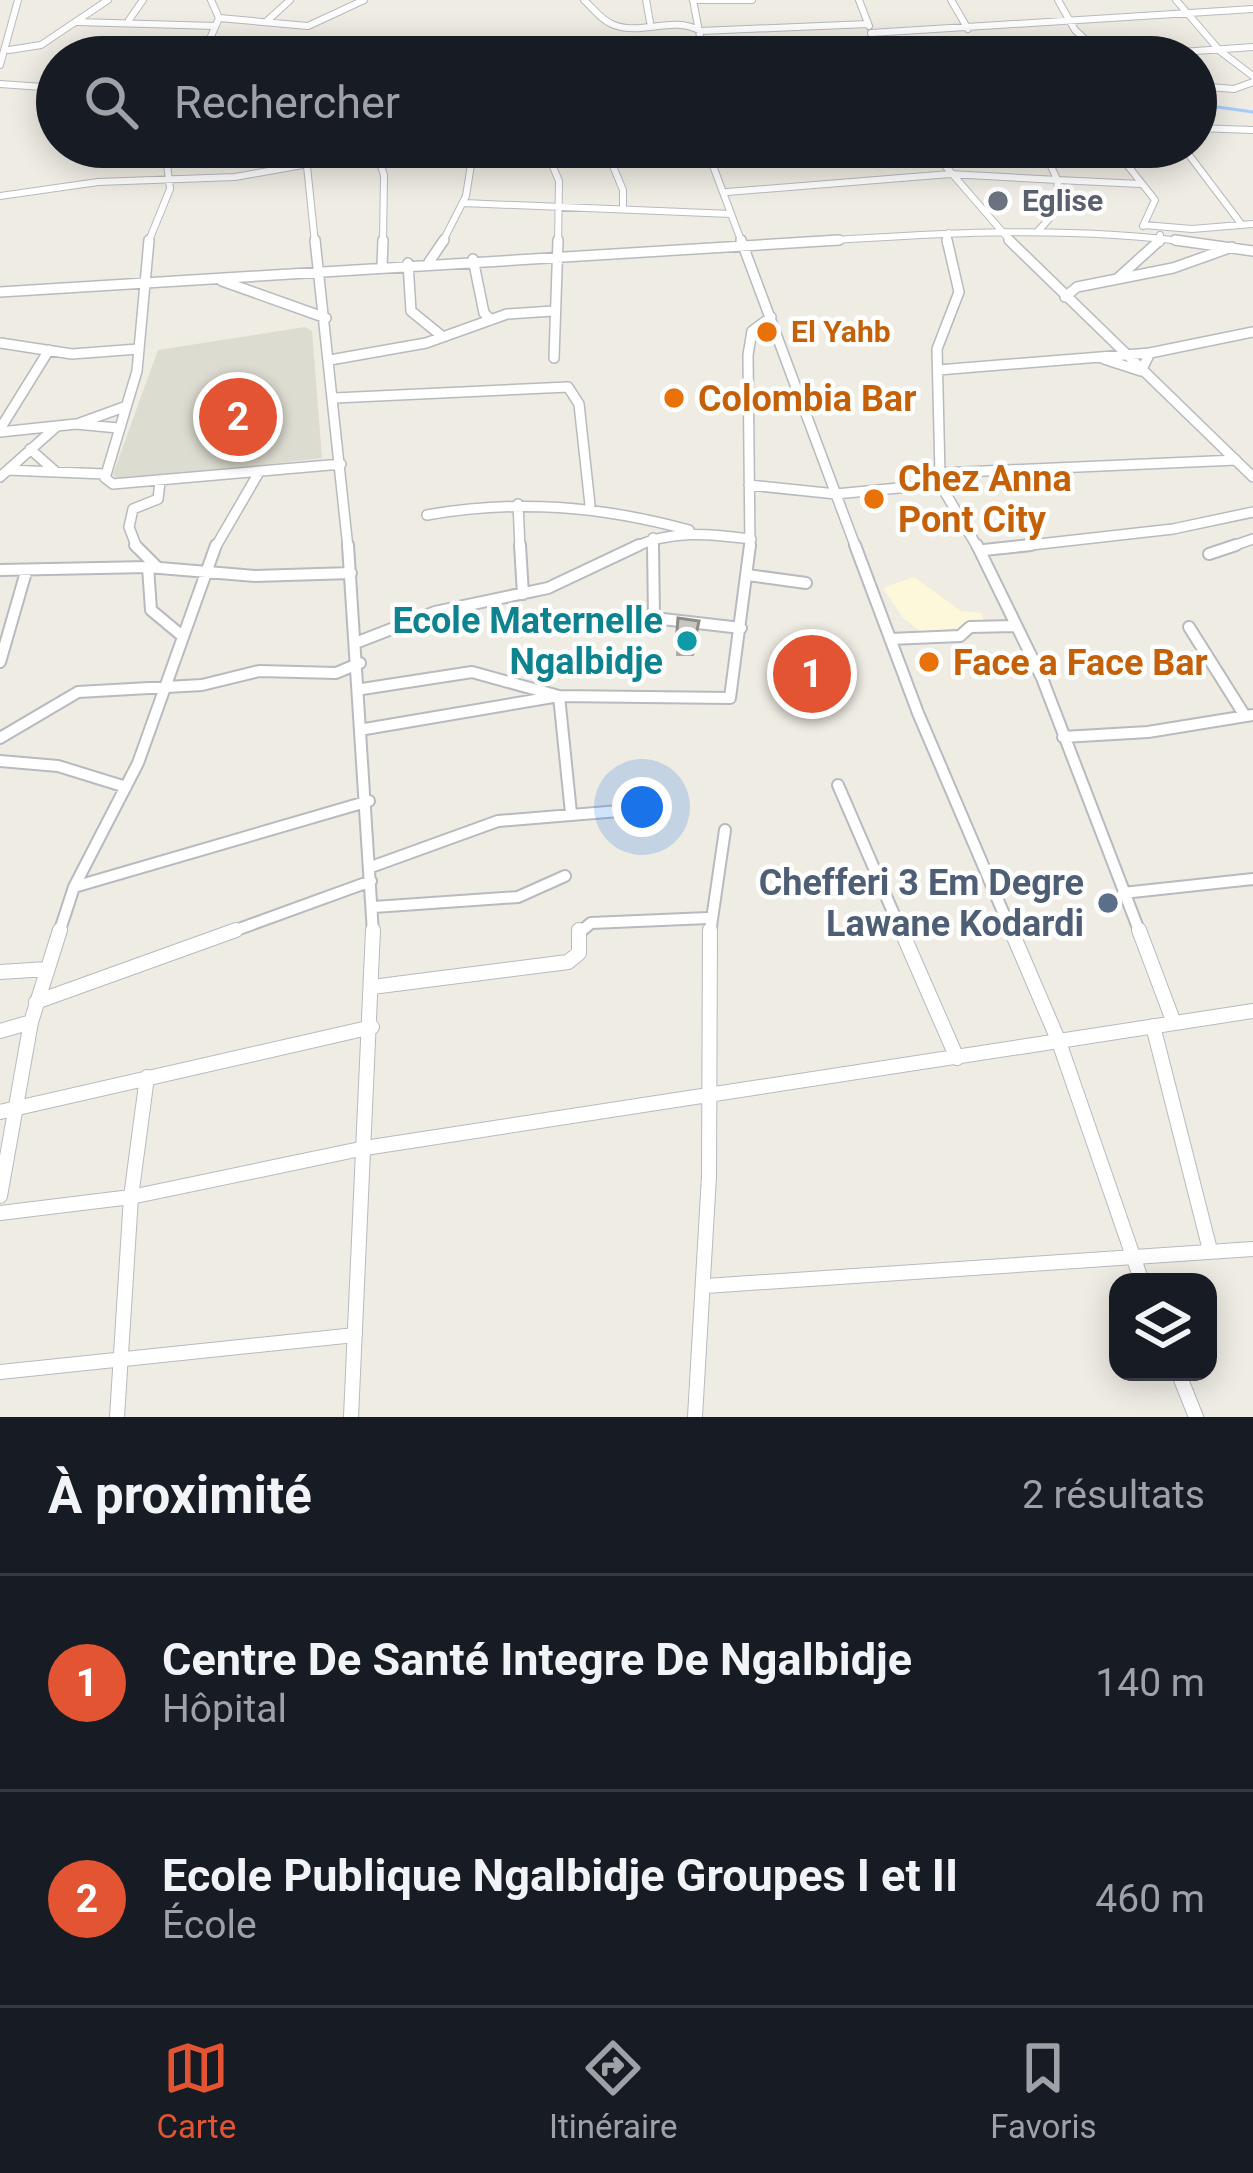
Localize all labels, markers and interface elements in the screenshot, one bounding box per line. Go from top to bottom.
search box [36,36,1217,168]
icon: search [78,69,144,135]
text: Rechercher [174,76,400,129]
place label: Eglise [1022,183,1103,218]
marker: Eglise [985,188,1011,214]
place label: El Yahb [791,314,891,349]
marker: El Yahb [754,319,780,345]
pin: 2 [199,372,277,462]
place label: Colombia Bar [698,378,916,420]
marker: Colombia Bar [661,385,687,411]
place label: Chez Anna Pont City [898,458,1072,541]
marker: Chez Anna Pont City [861,486,887,512]
place label: Ecole Maternelle Ngalbidje [392,600,663,683]
marker: Ecole Maternelle Ngalbidje [674,628,700,654]
pin: 1 [773,629,851,719]
place label: Face a Face Bar [953,642,1208,684]
marker: Face a Face Bar [916,649,942,675]
your location [612,777,672,837]
place label: Chefferi 3 Em Degre Lawane Kodardi [759,862,1084,945]
marker: Chefferi 3 Em Degre Lawane Kodardi [1095,890,1121,916]
map controls [1109,1273,1217,1381]
button: layers [1109,1273,1217,1381]
text: À proximité [48,1466,312,1525]
text: 2 résultats [1022,1472,1205,1518]
text: Centre De Santé Integre De Ngalbidje [162,1633,912,1686]
text: 1 [76,1660,98,1706]
text: 140 m [1095,1660,1205,1706]
text: Hôpital [162,1686,287,1732]
text: Ecole Publique Ngalbidje Groupes I et II [162,1849,958,1902]
text: 2 [76,1876,98,1922]
text: 460 m [1095,1876,1205,1922]
text: École [162,1902,257,1948]
tab: Carte [156,2035,236,2146]
tab: Itinéraire [549,2035,677,2146]
tab: Favoris [990,2035,1097,2146]

